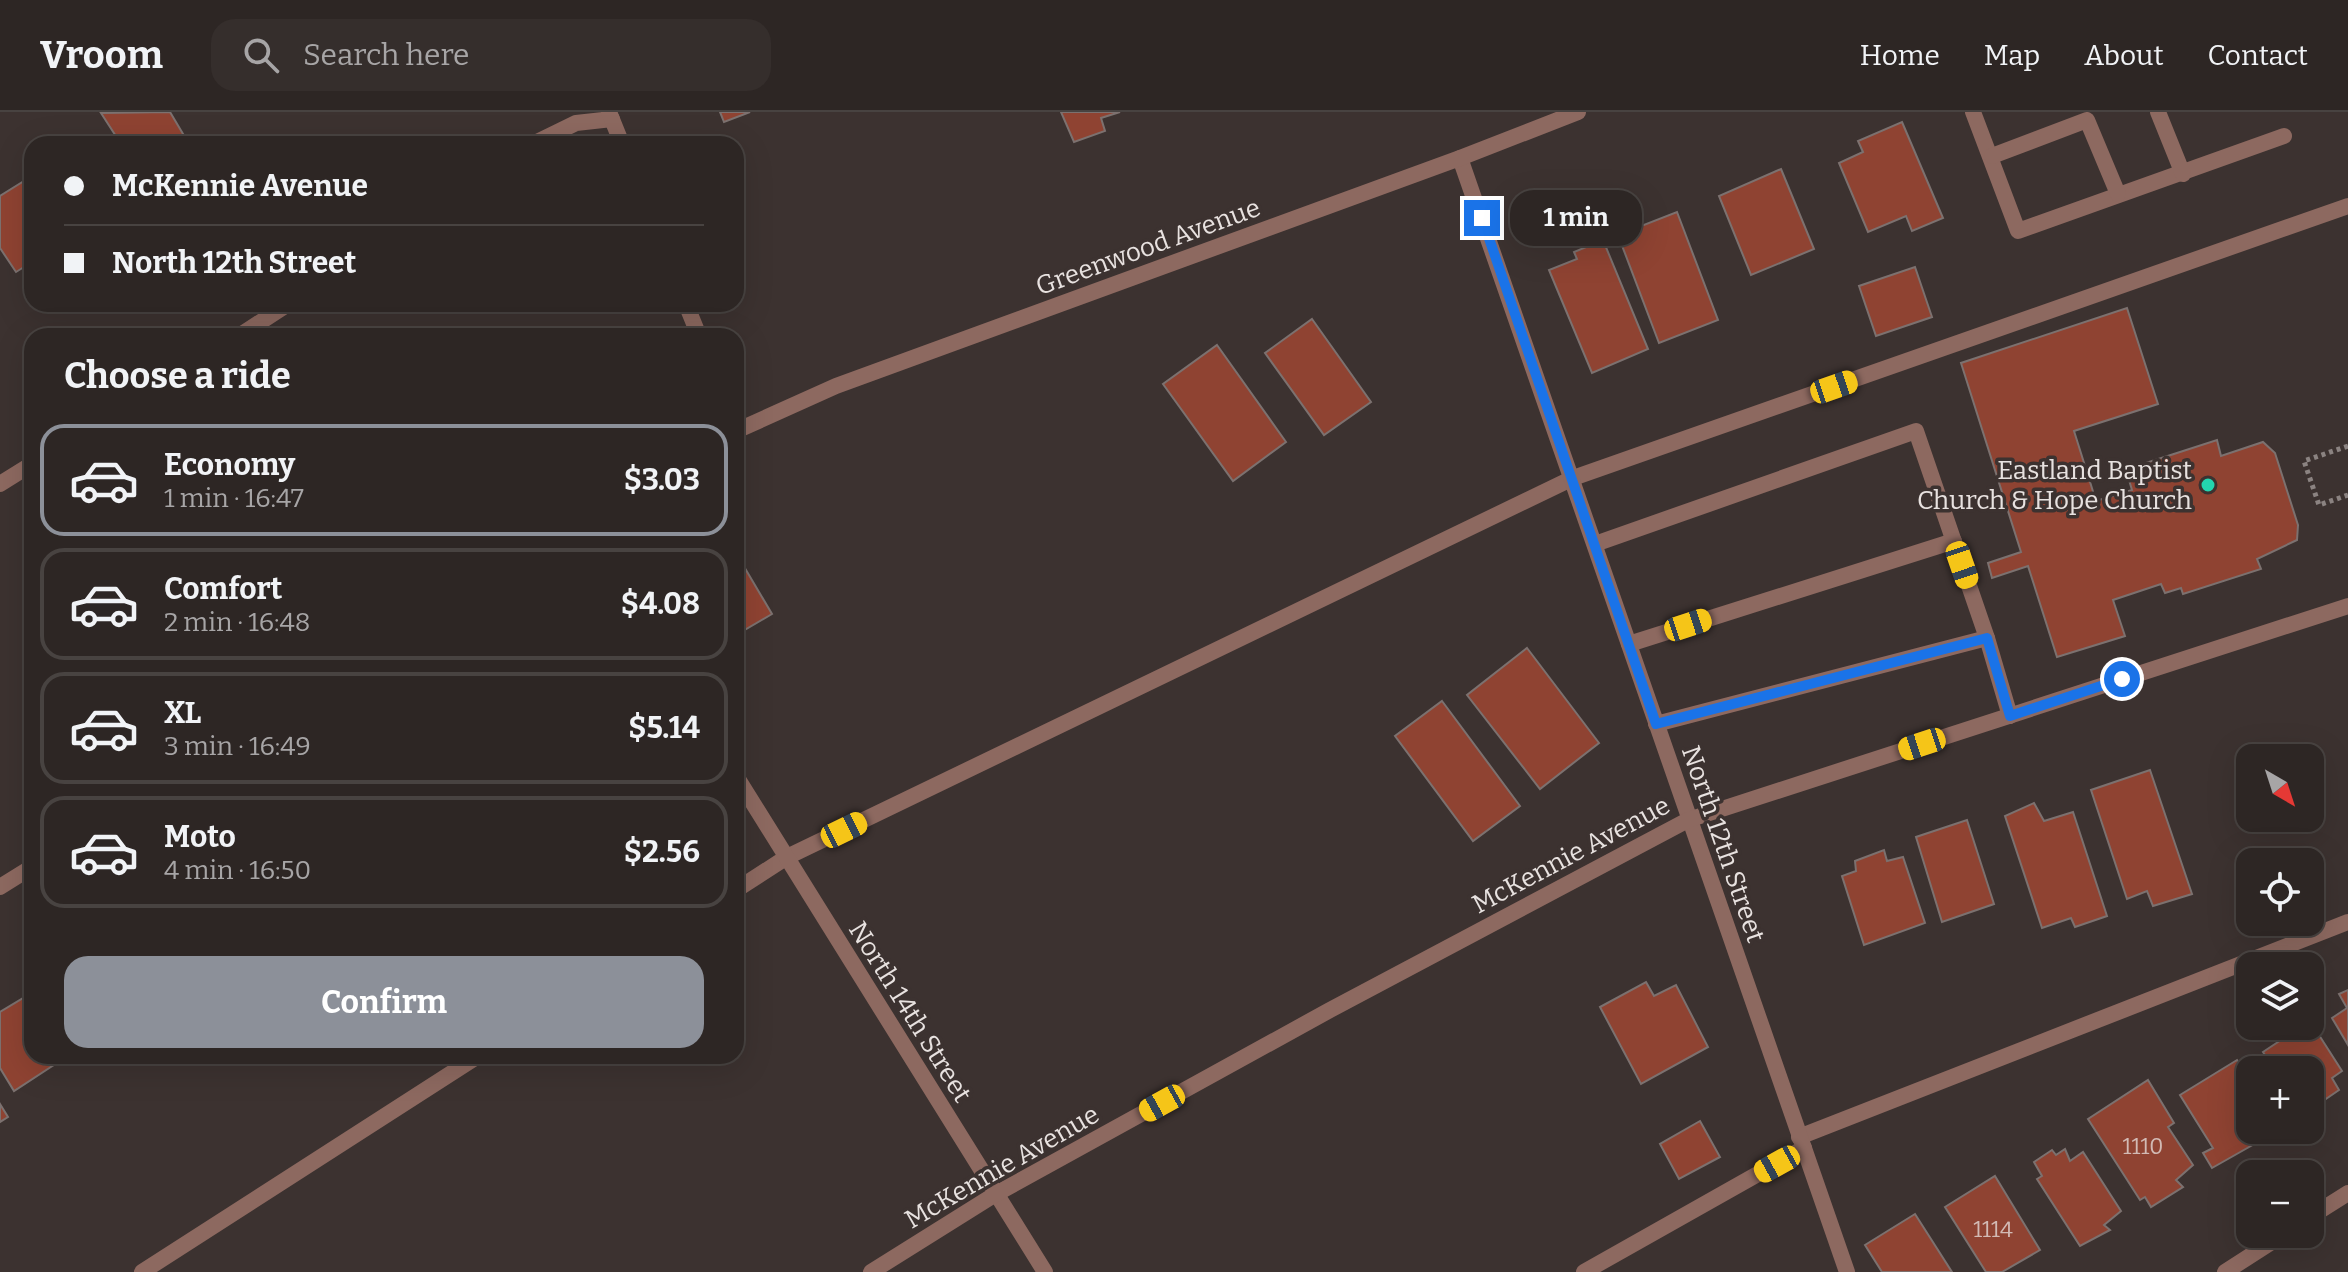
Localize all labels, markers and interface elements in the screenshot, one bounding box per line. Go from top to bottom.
search box [211,19,771,91]
text: Vroom [40,32,163,78]
icon: search [239,33,283,77]
text: Search here [303,37,469,73]
text: Home [1860,39,1940,72]
text: Map [1984,39,2040,72]
text: About [2084,39,2164,72]
text: Contact [2208,39,2308,72]
text: McKennie Avenue [112,168,368,204]
callout: 1 min [1510,190,1642,246]
street label: Greenwood Avenue [1032,192,1264,302]
route end [1464,200,1500,236]
text: 1 min [1543,202,1609,233]
text: North 12th Street [112,245,356,281]
text: Choose a ride [64,354,291,398]
car [1807,368,1861,406]
icon: car [68,444,140,516]
text: Economy [164,447,295,483]
place label: Eastland Baptist Church & Hope Church [1917,455,2193,516]
text: $3.03 [624,462,700,498]
marker: Eastland Baptist Church & Hope Church [2199,476,2217,494]
text: 1 min · 16:47 [164,483,304,514]
car [1943,538,1981,592]
icon: car [68,568,140,640]
text: Comfort [164,571,282,607]
text: $4.08 [621,586,700,622]
car [1661,606,1715,644]
text: 2 min · 16:48 [164,607,310,638]
route start [2104,661,2140,697]
icon: car [68,692,140,764]
text: XL [164,695,201,731]
text: $5.14 [628,710,700,746]
car [1895,725,1949,763]
text: 3 min · 16:49 [164,731,311,762]
street label: North 12th Street [1675,742,1771,947]
north arrow [2236,744,2324,832]
map controls [2236,744,2324,1248]
street label: McKennie Avenue [1467,790,1675,920]
car [817,809,871,851]
icon: car [68,816,140,888]
text: Moto [164,819,236,855]
text: $2.56 [624,834,700,870]
button: locate [2236,848,2324,936]
text: 4 min · 16:50 [164,855,311,886]
street label: North 14th Street [842,916,978,1108]
button: layers [2236,952,2324,1040]
button: Confirm [64,956,704,1048]
button: + [2236,1056,2324,1144]
car [1135,1081,1189,1125]
street label: McKennie Avenue [899,1099,1105,1235]
house number: 1110 [2123,1133,2163,1160]
car [1750,1142,1804,1186]
button: − [2236,1160,2324,1248]
house number: 1114 [1973,1216,2013,1243]

